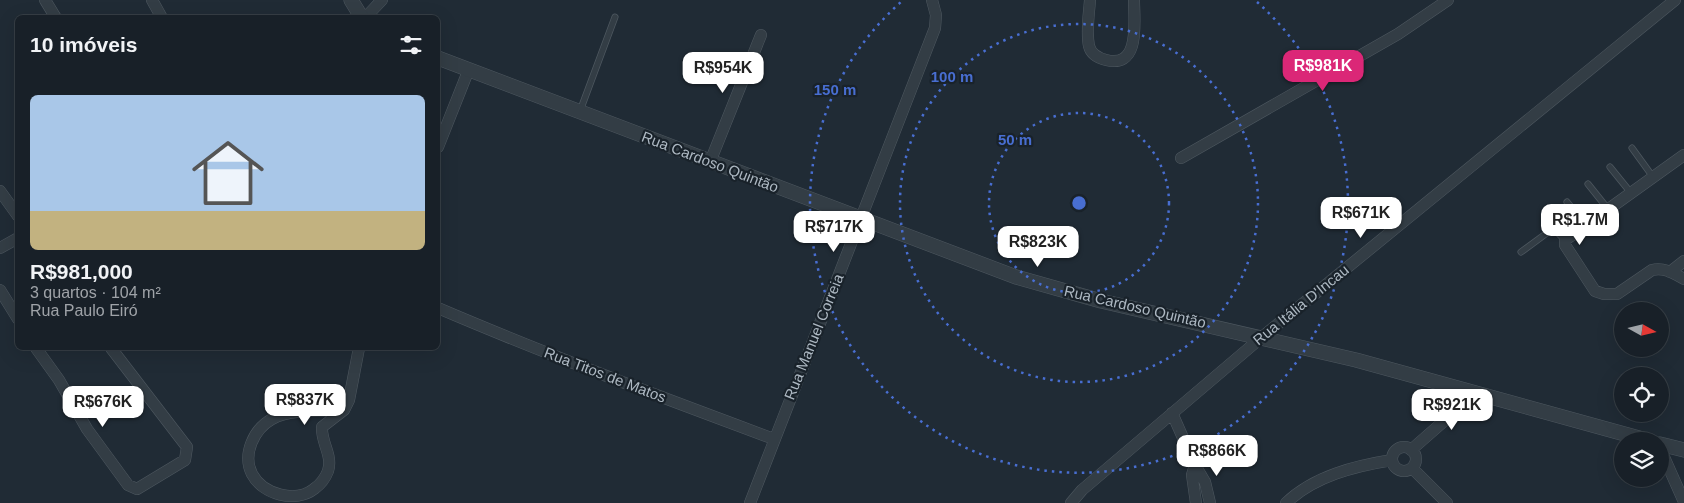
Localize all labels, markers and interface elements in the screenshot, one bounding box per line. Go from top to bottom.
icon: filters [397,31,425,59]
text: 10 imóveis [30,33,137,56]
pin: R$981K [1282,49,1364,92]
pin: R$954K [682,52,764,94]
text: R$981K [1294,57,1352,74]
text: R$954K [694,59,752,76]
text: 100 m [931,68,973,85]
text: 150 m [814,81,856,98]
icon: home [183,128,273,218]
street label: Rua Cardoso Quintão [639,128,781,195]
text: 50 m [998,131,1032,148]
centre of rings [1070,194,1088,212]
pin: R$671K [1320,196,1402,239]
text: R$671K [1332,204,1390,221]
pin: R$1.7M [1539,204,1621,246]
pin: R$717K [793,210,875,253]
text: R$1.7M [1552,211,1608,228]
text: R$717K [805,218,863,235]
pin: R$823K [997,226,1079,268]
text: R$823K [1009,233,1067,250]
text: R$981,000 [30,260,133,283]
street label: Rua Itália D'Incau [1250,261,1352,348]
street label: Rua Manuel Correia [781,271,847,402]
street label: Rua Cardoso Quintão [1063,282,1208,331]
text: 3 quartos · 104 m² [30,284,161,301]
text: Rua Paulo Eiró [30,302,138,319]
north arrow [1614,302,1669,358]
map controls [1614,302,1669,487]
street label: Rua Titos de Matos [542,343,669,406]
button: locate [1614,367,1669,422]
pin: R$837K [264,384,346,426]
pin: R$676K [62,386,144,428]
pin: R$921K [1411,388,1493,431]
text: R$837K [276,391,334,408]
text: R$676K [74,393,132,410]
text: R$921K [1423,396,1481,413]
button: layers [1614,432,1669,487]
pin: R$866K [1176,434,1258,477]
text: R$866K [1188,442,1246,459]

